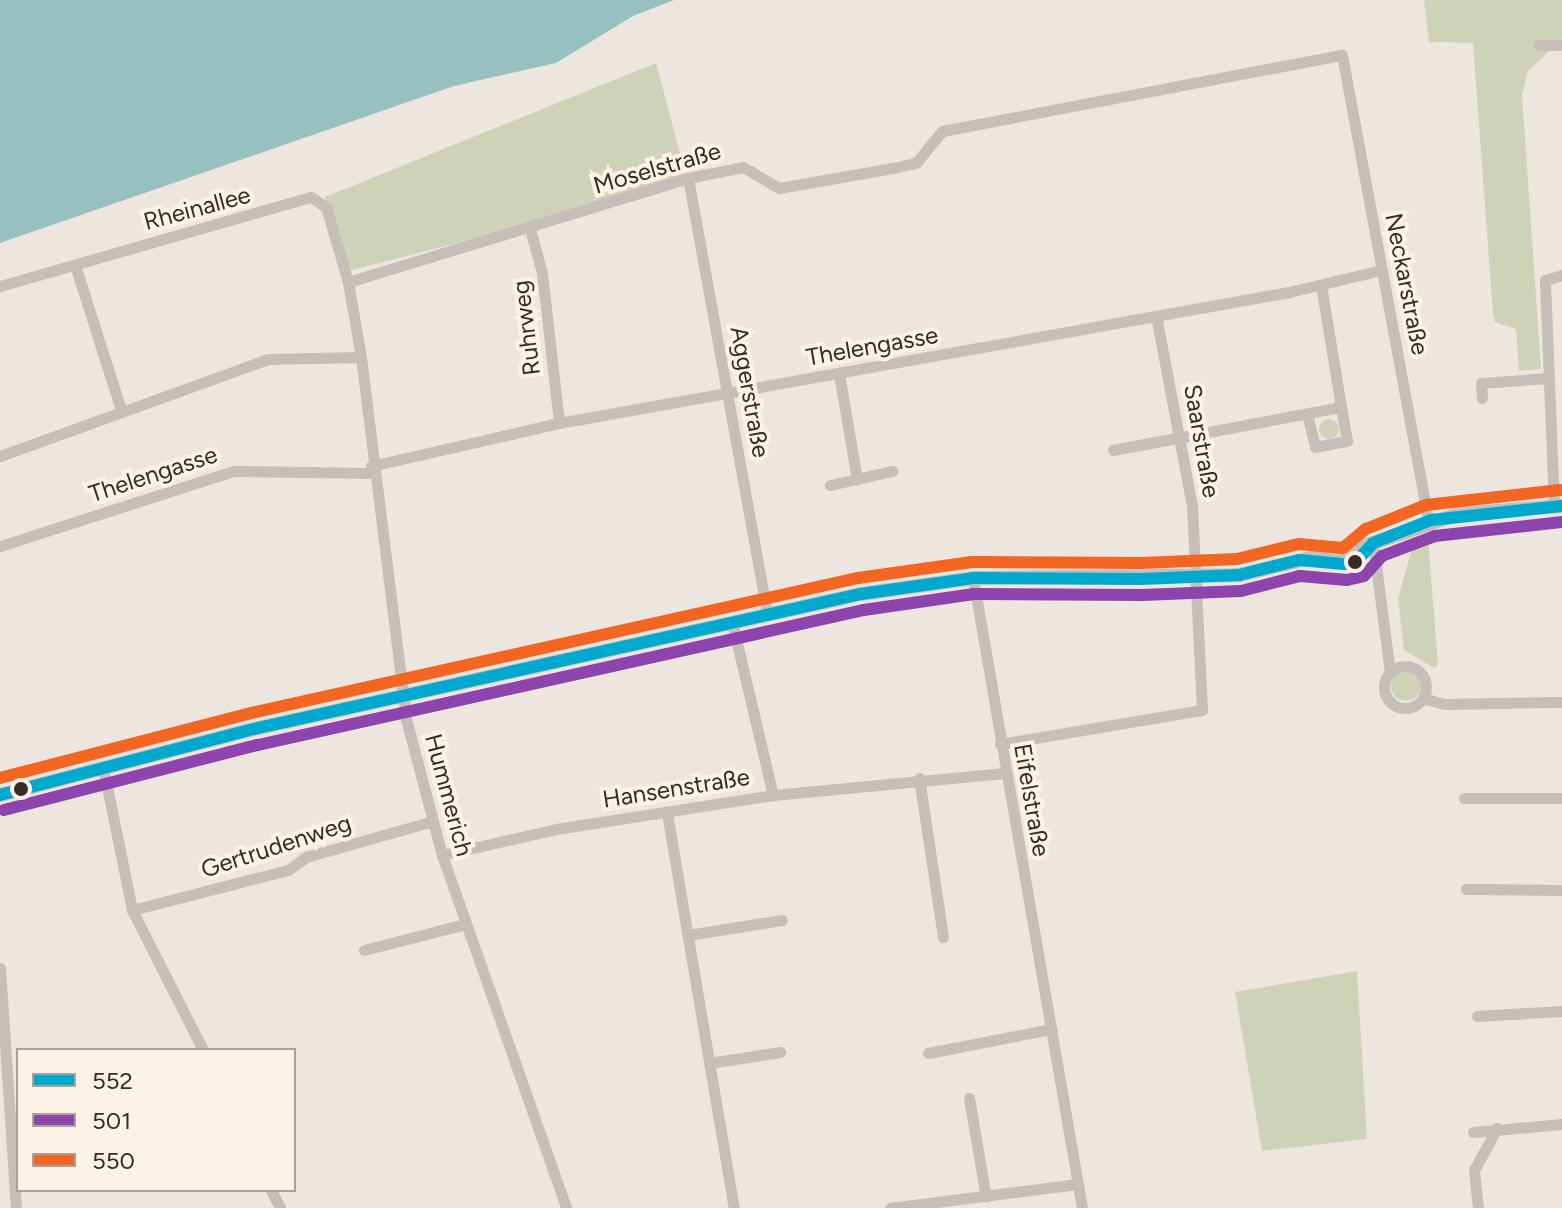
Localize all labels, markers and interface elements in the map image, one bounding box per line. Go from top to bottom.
street label: Moselstraße [590,136,724,200]
street label: Rheinallee [140,180,254,236]
street label: Neckarstraße [1379,211,1435,357]
street label: Ruhrweg [506,279,546,377]
street label: Thelengasse [804,320,940,372]
street label: Aggerstraße [724,324,776,460]
street label: Saarstraße [1178,382,1226,500]
street label: Thelengasse [85,440,221,508]
unlabelled marker [1347,554,1363,570]
street label: Hummerich [419,731,479,859]
street label: Eifelstraße [1008,741,1056,859]
street label: Hansenstraße [600,762,752,814]
unlabelled marker [13,781,29,797]
street label: Gertrudenweg [197,808,355,884]
legend [16,1048,296,1192]
text: 552 [92,1066,133,1095]
text: 501 [92,1106,131,1135]
text: 550 [92,1146,135,1175]

